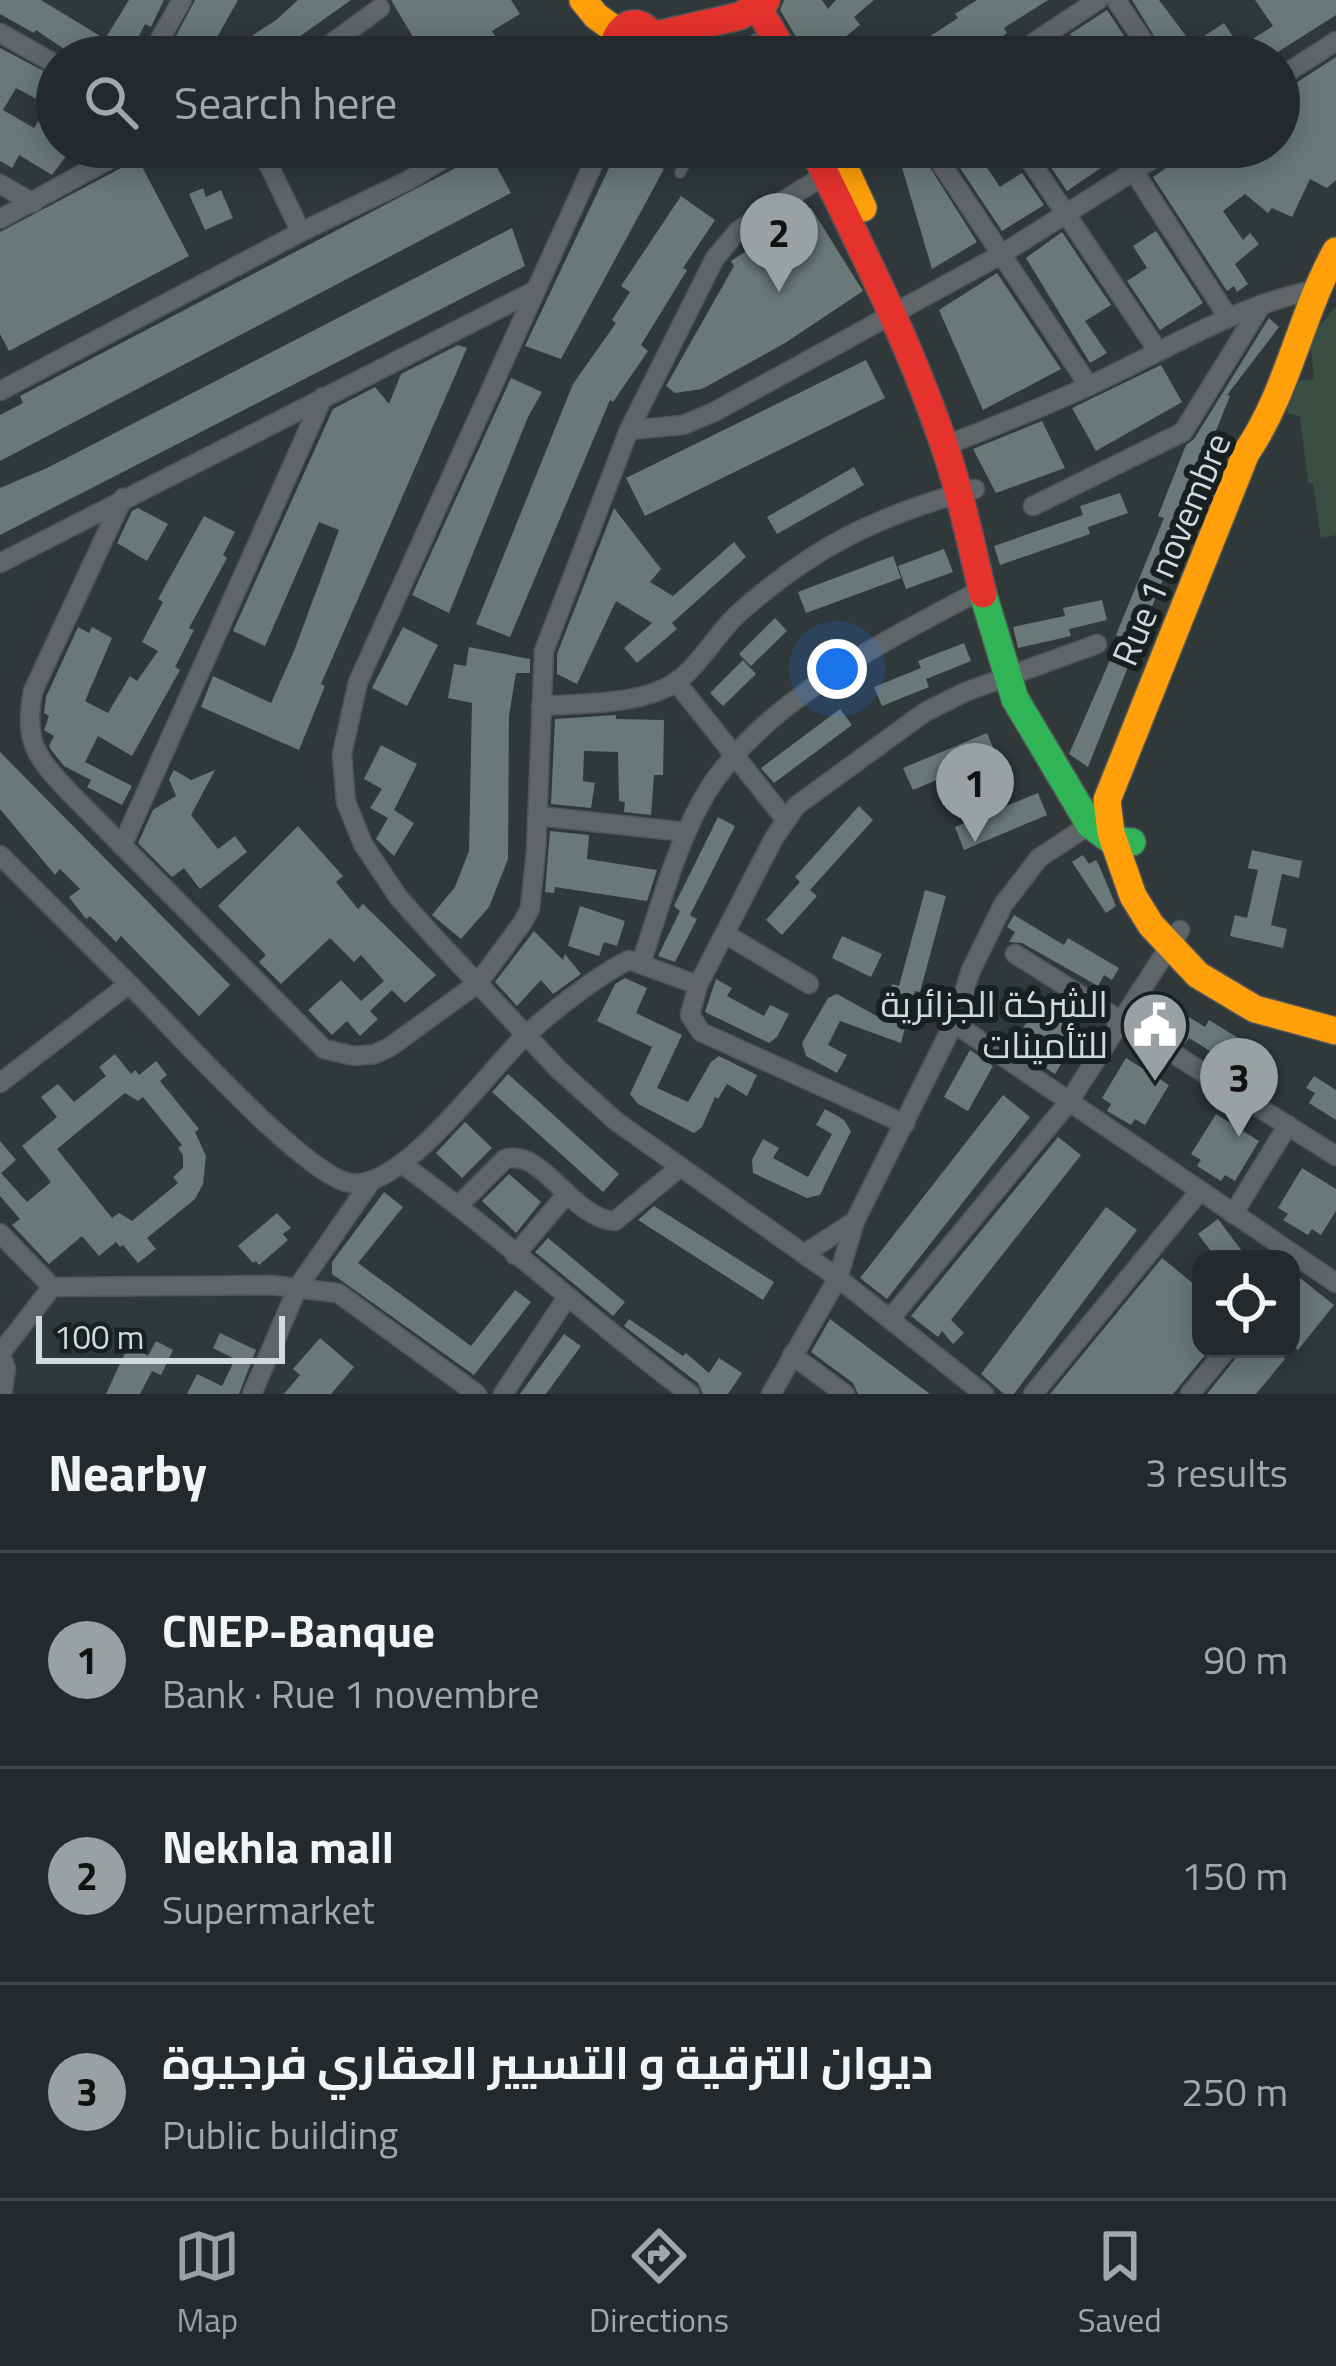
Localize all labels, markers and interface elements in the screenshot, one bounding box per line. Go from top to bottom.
search box [36,36,1300,168]
text: Search here [174,68,397,136]
icon: search [78,69,144,135]
pin: 2 [740,193,818,292]
street label: Rue 1 novembre [1097,424,1244,674]
your location [807,639,867,699]
pin: 1 [936,743,1014,842]
place label: الشركة الجزائرية للتأمينات [881,976,1108,1072]
public building icon: الشركة الجزائرية للتأمينات [1120,990,1190,1084]
pin: 3 [1200,1038,1278,1137]
map controls [1192,1250,1300,1358]
button: locate [1192,1250,1300,1358]
scale bar [36,1310,285,1363]
text: 100 m [54,1312,144,1362]
text: Nearby [48,1433,207,1511]
text: 3 results [1145,1443,1288,1502]
text: CNEP-Banque [162,1596,435,1664]
text: 1 [76,1630,98,1689]
text: 90 m [1203,1630,1288,1689]
text: Bank · Rue 1 novembre [162,1664,539,1723]
text: Nekhla mall [162,1812,394,1880]
text: 2 [76,1846,98,1905]
text: 150 m [1181,1846,1288,1905]
text: Supermarket [162,1880,375,1939]
text: ديوان الترقية و التسيير العقاري فرجيوة [162,2028,933,2096]
text: 3 [76,2062,98,2121]
text: 250 m [1181,2062,1288,2121]
text: Public building [162,2105,398,2164]
tab: Map [174,2223,240,2345]
tab: Directions [589,2223,729,2345]
tab: Saved [1078,2223,1162,2345]

